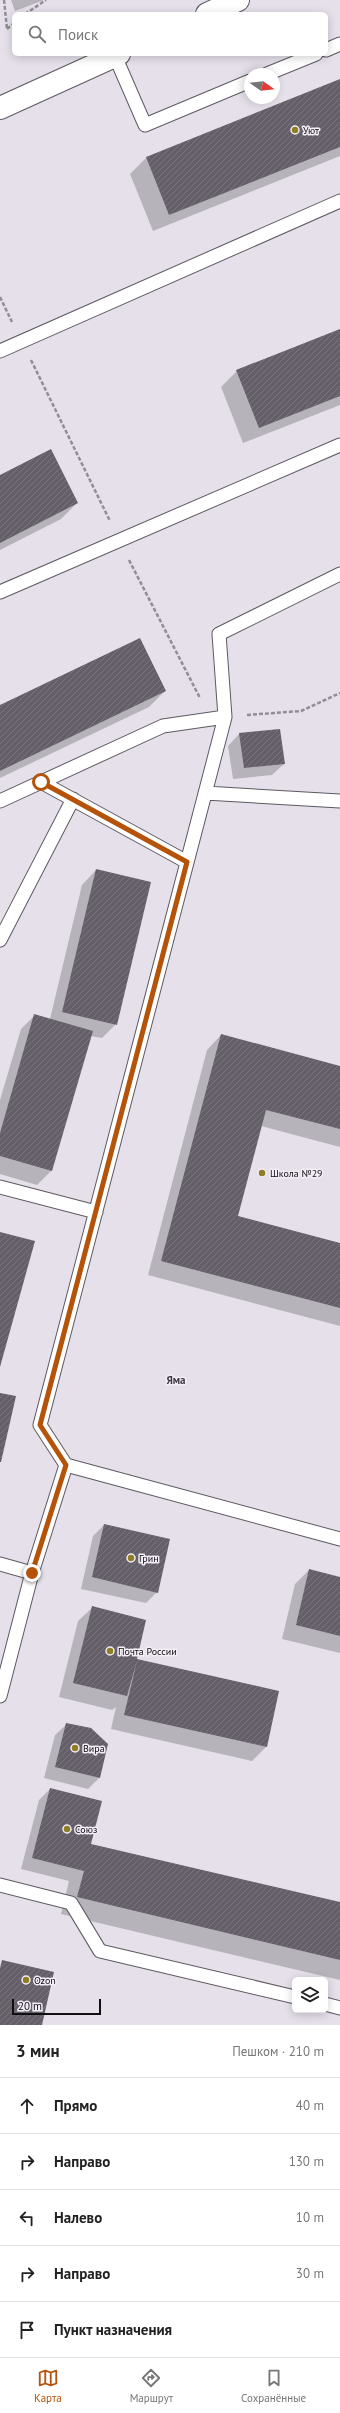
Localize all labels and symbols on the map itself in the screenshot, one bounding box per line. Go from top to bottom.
north arrow [244,68,280,104]
place label: Уют [303,124,319,137]
marker: Уют [290,125,300,135]
route start [32,773,50,791]
place label: Школа №29 [270,1167,323,1180]
marker: Школа №29 [257,1168,267,1178]
district label: Яма [166,1373,186,1387]
place label: Грин [139,1552,159,1565]
marker: Грин [126,1553,136,1563]
route end [23,1564,41,1582]
place label: Почта России [118,1645,177,1658]
marker: Почта России [105,1646,115,1656]
place label: Вира [83,1742,105,1755]
marker: Вира [70,1743,80,1753]
place label: Союз [75,1823,97,1836]
marker: Союз [62,1824,72,1834]
place label: Ozon [34,1974,56,1987]
marker: Ozon [21,1975,31,1985]
scale bar [12,1997,101,2016]

